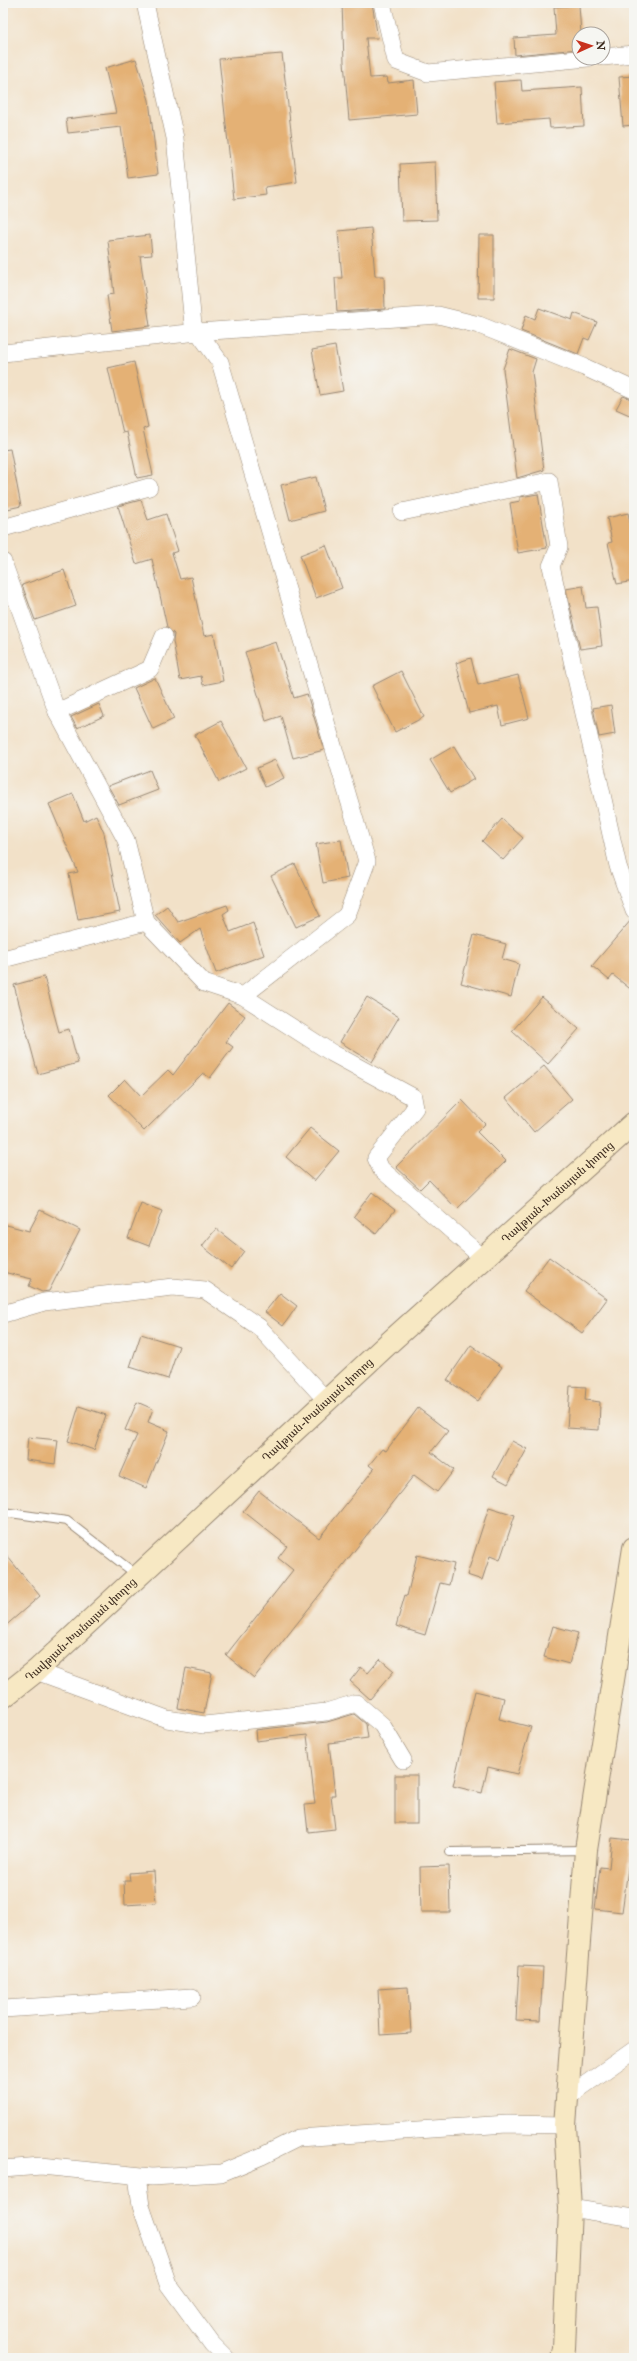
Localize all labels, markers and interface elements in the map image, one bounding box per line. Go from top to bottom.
north arrow [571,26,611,66]
text: N [593,39,607,51]
street label: Դավթյան-Խանայան փողոց [499,1139,617,1247]
street label: Դավթյան-Խանայան փողոց [260,1355,376,1465]
street label: Դավթյան-Խանայան փողոց [23,1575,140,1685]

